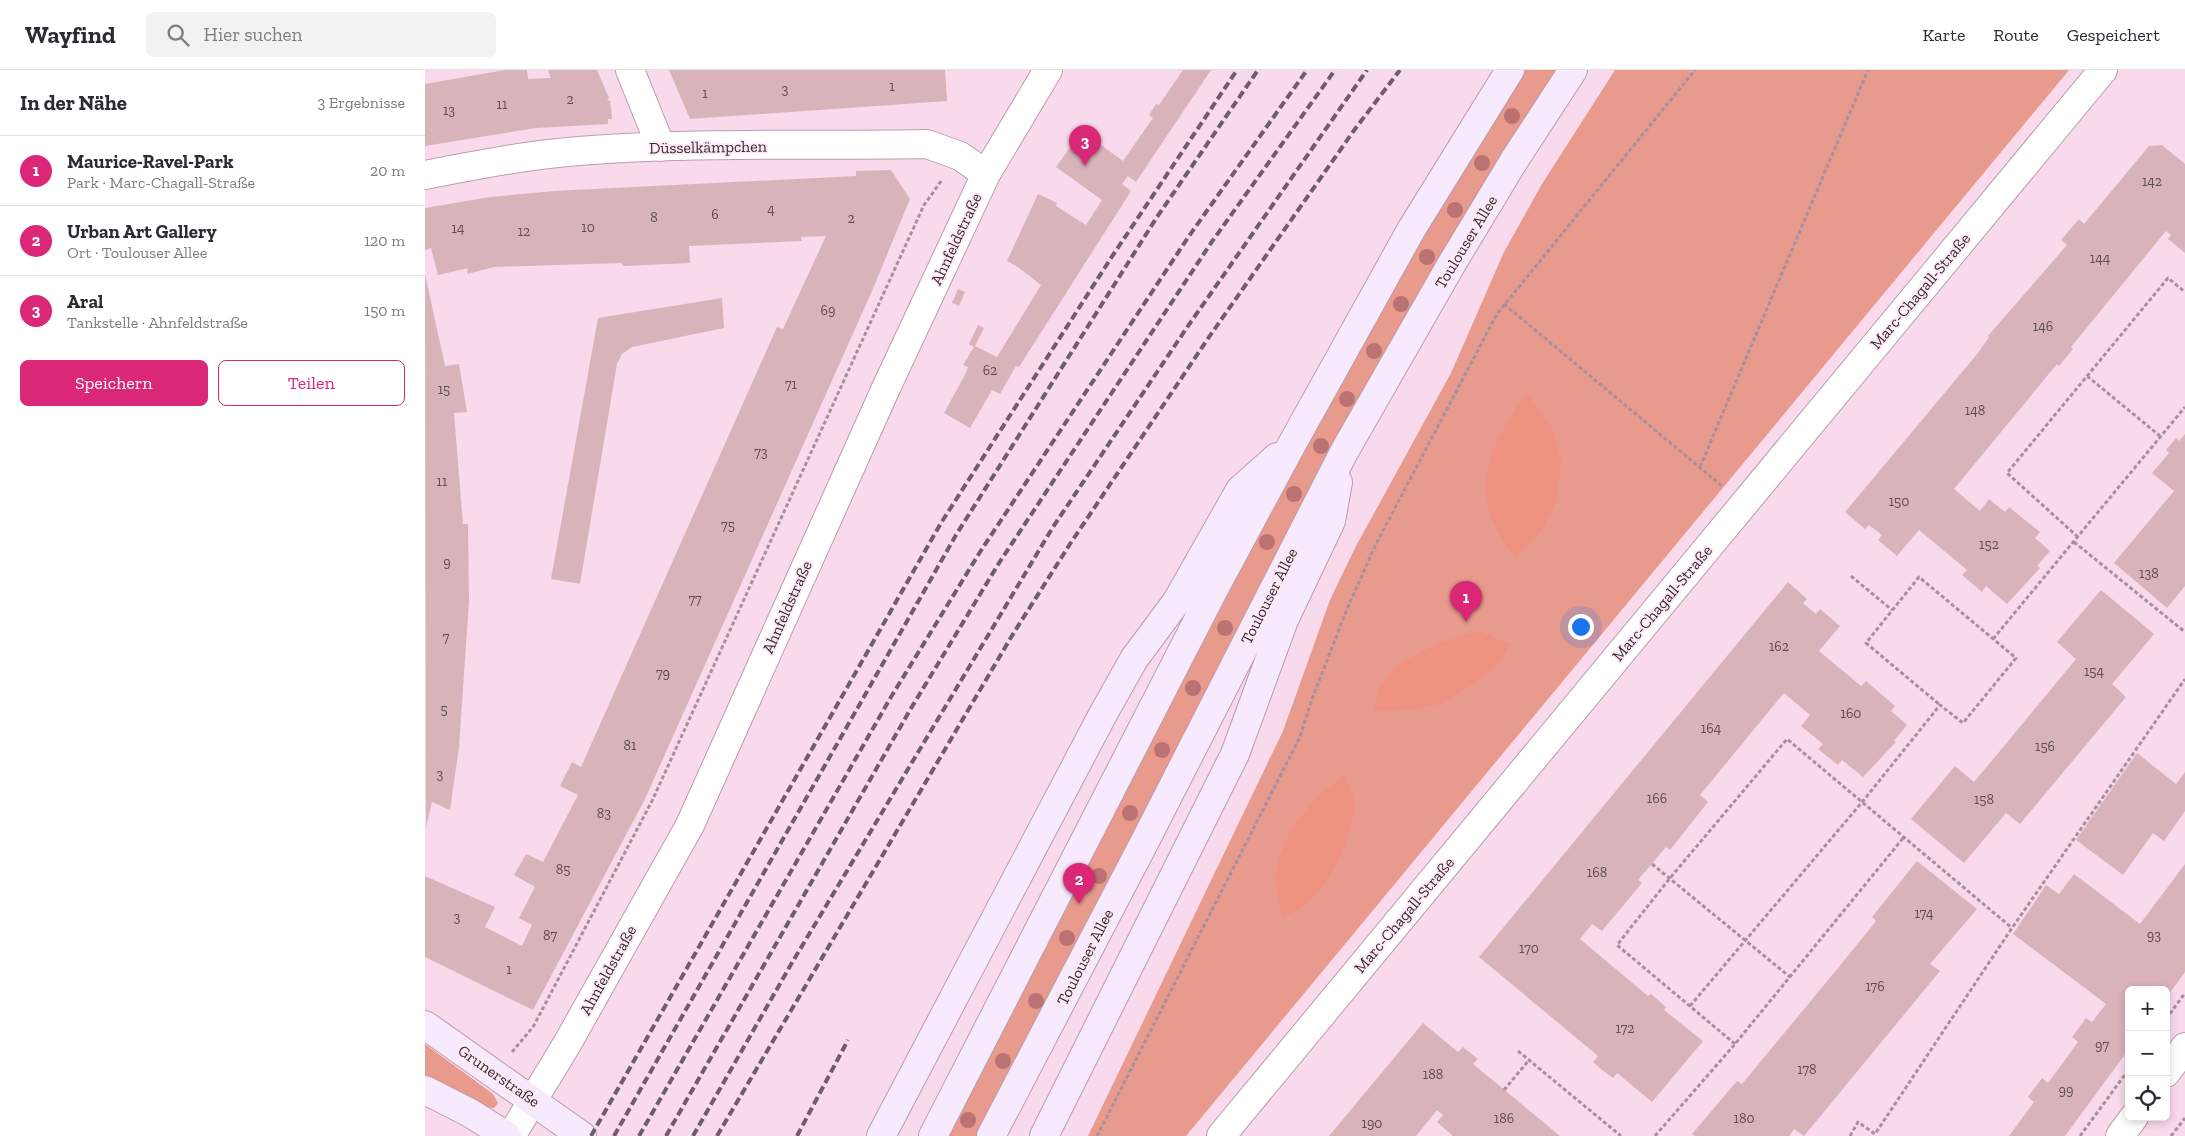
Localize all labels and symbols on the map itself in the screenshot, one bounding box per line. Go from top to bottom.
house number: 1 [889,78,895,95]
house number: 3 [782,81,789,98]
house number: 1 [702,85,708,102]
house number: 2 [566,91,574,108]
house number: 11 [497,96,508,113]
house number: 13 [443,102,455,119]
pin: 3 [1069,125,1101,166]
street label: Düsselkämpchen [649,136,768,158]
house number: 142 [2142,173,2162,190]
street label: Ahnfeldstraße [926,190,986,288]
street label: Toulouser Allee [1431,192,1501,292]
house number: 4 [767,201,775,218]
house number: 6 [711,206,719,223]
house number: 8 [650,209,658,226]
house number: 2 [847,210,855,227]
house number: 10 [581,219,595,236]
house number: 14 [452,220,465,237]
house number: 12 [518,223,530,240]
street label: Marc-Chagall-Straße [1866,229,1974,353]
house number: 144 [2090,250,2111,267]
house number: 69 [821,302,835,319]
house number: 146 [2033,318,2053,335]
house number: 62 [983,362,997,379]
house number: 71 [785,376,798,393]
house number: 15 [438,381,450,398]
house number: 148 [1965,402,1985,419]
house number: 73 [754,444,768,461]
house number: 11 [437,473,448,490]
house number: 150 [1889,493,1909,510]
house number: 75 [721,517,735,534]
house number: 152 [1979,536,1999,553]
street label: Marc-Chagall-Straße [1608,541,1716,665]
street label: Toulouser Allee [1237,545,1301,647]
house number: 9 [443,554,451,571]
street label: Ahnfeldstraße [758,558,816,656]
house number: 138 [2139,565,2159,582]
pin: 1 [1450,581,1482,622]
house number: 77 [688,591,702,608]
your location [1568,614,1594,640]
house number: 7 [443,629,450,646]
house number: 162 [1769,638,1789,655]
house number: 154 [2084,663,2105,680]
house number: 79 [656,665,670,682]
house number: 5 [440,701,448,718]
house number: 160 [1841,705,1861,722]
house number: 164 [1701,720,1722,737]
house number: 81 [624,737,637,754]
house number: 156 [2035,738,2055,755]
house number: 3 [437,766,444,783]
house number: 166 [1647,790,1667,807]
house number: 158 [1974,791,1994,808]
house number: 83 [597,805,611,822]
street label: Marc-Chagall-Straße [1350,853,1458,977]
house number: 85 [556,861,570,878]
pin: 2 [1063,863,1095,904]
house number: 168 [1587,864,1607,881]
house number: 174 [1915,905,1934,922]
street label: Toulouser Allee [1053,906,1117,1008]
house number: 3 [454,909,461,926]
street label: Ahnfeldstraße [576,922,640,1018]
house number: 87 [543,927,557,944]
house number: 93 [2147,927,2161,944]
house number: 170 [1519,940,1539,957]
house number: 1 [506,961,512,978]
house number: 176 [1865,978,1885,995]
house number: 172 [1616,1020,1634,1037]
house number: 97 [2095,1037,2109,1054]
street label: Grunerstraße [454,1041,544,1111]
house number: 178 [1797,1061,1817,1078]
house number: 188 [1423,1066,1443,1083]
house number: 99 [2059,1082,2073,1099]
house number: 186 [1494,1110,1514,1127]
house number: 180 [1734,1110,1755,1127]
house number: 190 [1362,1115,1382,1132]

